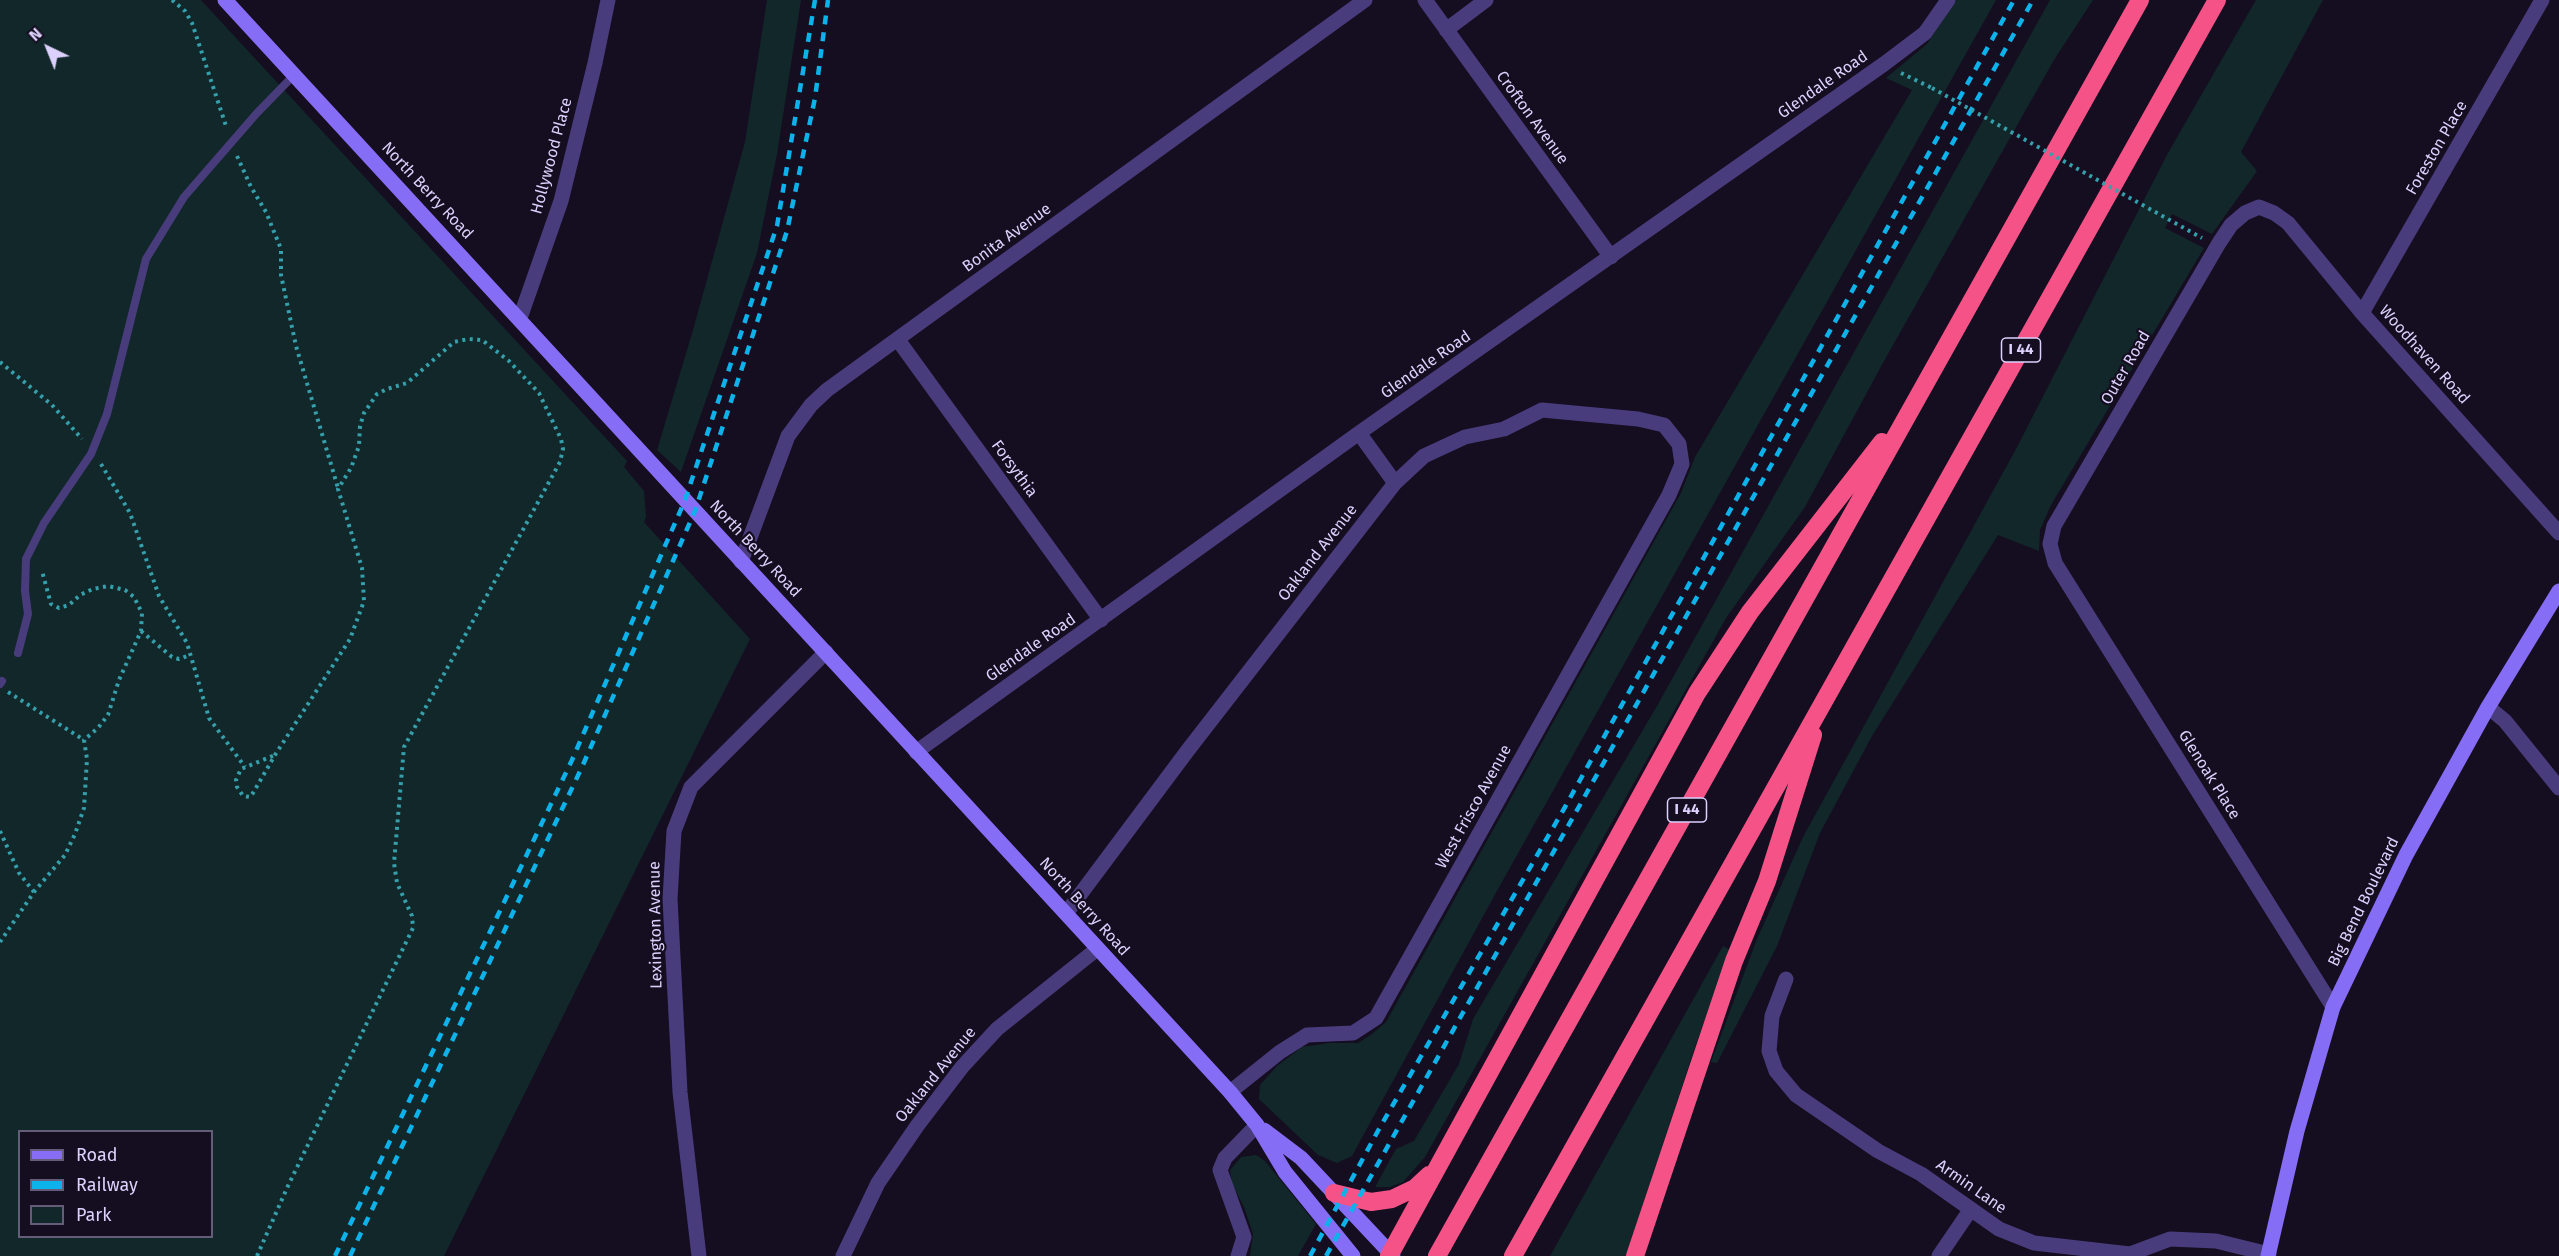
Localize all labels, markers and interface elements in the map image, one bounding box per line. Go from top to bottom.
north arrow [18,18,78,78]
text: N [25,24,46,45]
street label: Glendale Road [1774,47,1872,123]
street label: Crofton Avenue [1492,68,1572,168]
street label: Hollywood Place [527,96,577,216]
street label: Foreston Place [2402,98,2472,198]
street label: North Berry Road [377,139,477,243]
street label: Bonita Avenue [959,199,1055,277]
street label: Woodhaven Road [2375,302,2473,408]
street label: Glendale Road [1377,327,1475,403]
street label: Outer Road [2097,328,2155,408]
road number: I 44 [2002,338,2040,362]
street label: Forsythia [987,437,1041,501]
street label: North Berry Road [705,497,805,601]
street label: Oakland Avenue [1274,501,1362,605]
street label: Glendale Road [982,610,1080,686]
street label: Glenoak Place [2174,727,2244,823]
street label: West Frisco Avenue [1432,742,1516,872]
road number: I 44 [1668,798,1706,822]
street label: Big Bend Boulevard [2324,834,2404,970]
street label: North Berry Road [1035,854,1133,960]
street label: Lexington Avenue [645,861,667,989]
street label: Oakland Avenue [892,1023,980,1127]
legend [18,1130,213,1238]
text: Road [76,1144,118,1166]
street label: Armin Lane [1932,1156,2010,1218]
text: Railway [76,1174,138,1196]
text: Park [76,1204,111,1226]

